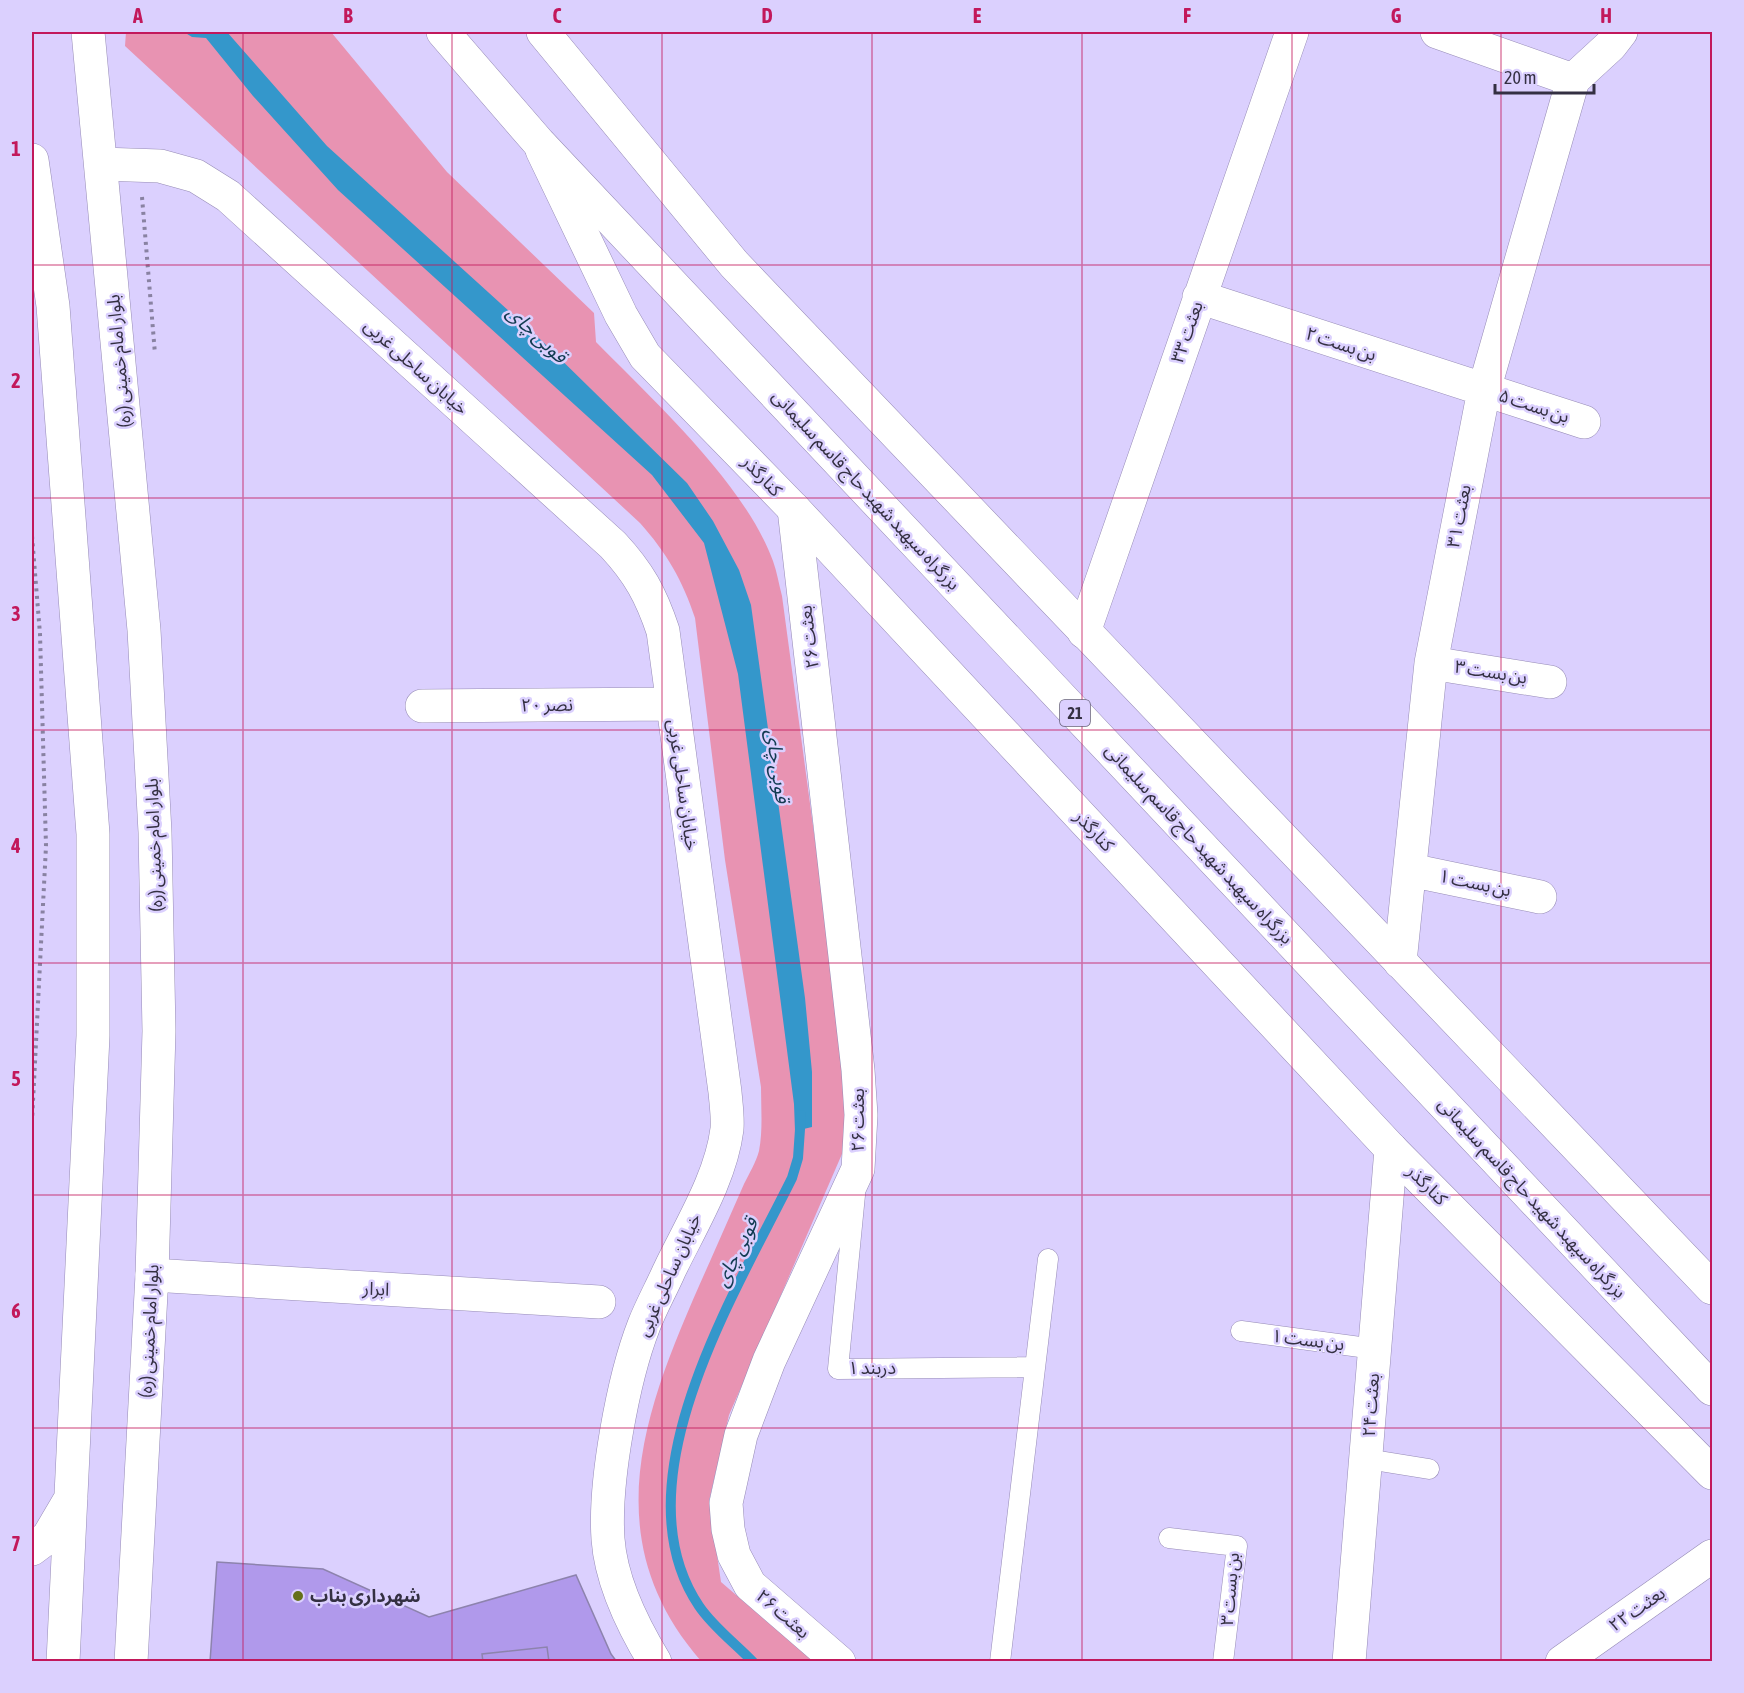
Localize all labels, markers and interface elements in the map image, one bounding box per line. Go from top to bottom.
text: A [132,4,143,27]
text: B [343,4,353,27]
text: C [553,4,562,27]
text: D [761,4,773,27]
text: E [973,4,982,27]
text: F [1183,4,1191,27]
text: G [1391,4,1402,27]
text: H [1600,4,1612,27]
scale bar [1495,57,1594,95]
text: 20 m [1504,67,1536,88]
text: 1 [11,137,21,160]
street label: بلوار امام خمینی (ره) [102,293,139,429]
street label: بعثت ۳۳ [1166,298,1207,365]
water label: قوبی چای [501,300,573,370]
street label: خیابان ساحلی غربی [360,315,472,419]
street label: بن بست ۲ [1303,322,1379,366]
text: 2 [11,369,21,392]
street label: بن بست ۵ [1496,384,1572,428]
street label: بزرگراه سپهبد شهید حاج قاسم سلیمانی [766,385,965,596]
street label: کنارگذر [737,450,787,501]
street label: بعثت ۳۱ [1442,483,1475,549]
text: 3 [11,602,21,625]
street label: بعثت ۲۶ [794,604,823,670]
street label: بن بست ۳ [1453,655,1529,689]
street label: نصر ۲۰ [521,694,573,716]
road number: 21 [1060,700,1090,726]
street label: خیابان ساحلی غربی [663,718,703,852]
water label: قوبی چای [760,728,795,806]
street label: بزرگراه سپهبد شهید حاج قاسم سلیمانی [1099,739,1298,950]
street label: بلوار امام خمینی (ره) [141,778,170,912]
street label: کنارگذر [1069,805,1119,857]
text: 4 [10,834,21,857]
street label: بن بست ۱ [1437,865,1513,901]
text: 5 [11,1067,21,1090]
street label: بعثت ۲۶ [847,1088,868,1152]
street label: بزرگراه سپهبد شهید حاج قاسم سلیمانی [1432,1093,1631,1304]
street label: کنارگذر [1401,1159,1452,1210]
street label: خیابان ساحلی غربی [632,1210,706,1340]
water label: قوبی چای [709,1212,765,1291]
street label: بلوار امام خمینی (ره) [135,1264,166,1398]
street label: ابرار [361,1277,390,1301]
text: 6 [11,1299,21,1322]
street label: بن بست ۱ [1270,1325,1346,1355]
street label: دربند ۱ [848,1357,896,1379]
street label: بعثت ۲۴ [1358,1372,1383,1437]
text: 7 [11,1532,21,1555]
street label: بن بست ۳ [1216,1552,1244,1626]
street label: بعثت ۲۲ [1605,1582,1669,1635]
place label: شهرداری بناب [310,1585,421,1607]
street label: بعثت ۲۶ [752,1585,814,1642]
marker: شهرداری بناب [291,1589,305,1603]

